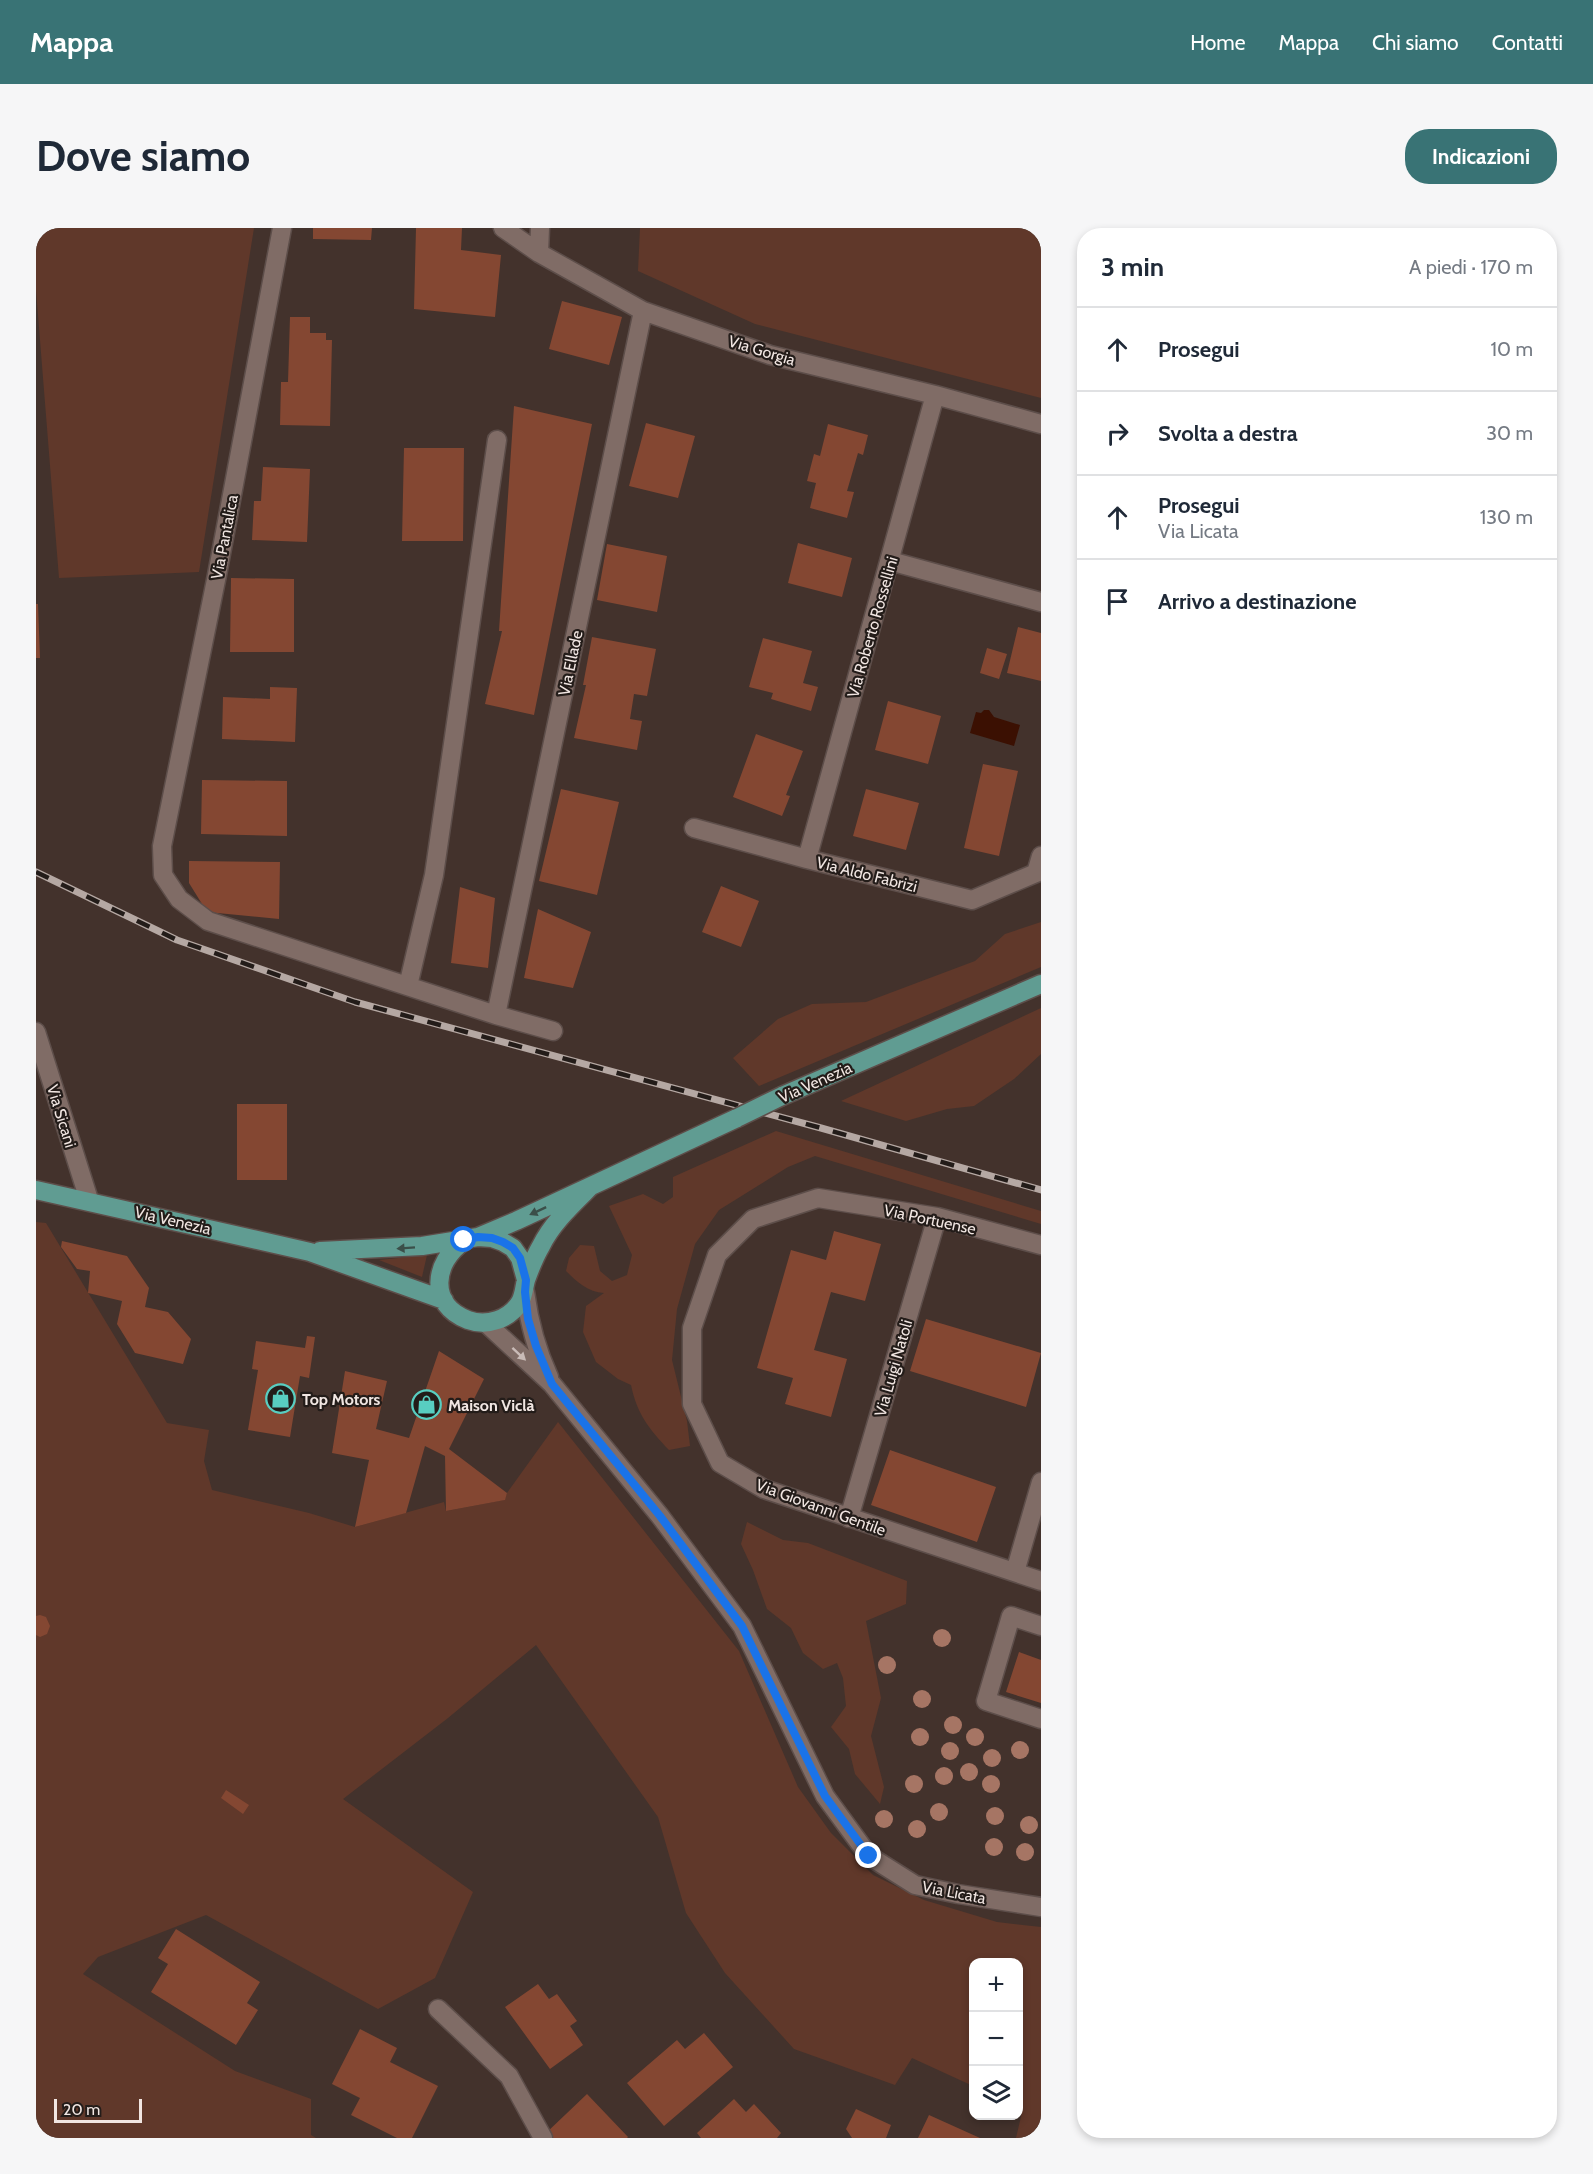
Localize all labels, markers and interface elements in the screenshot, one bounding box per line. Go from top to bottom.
text: Mappa [30,25,113,59]
text: Home [1190,30,1245,55]
text: Mappa [1278,30,1339,55]
text: Chi siamo [1372,30,1459,55]
text: Contatti [1492,30,1563,55]
button: Indicazioni [1405,129,1557,184]
text: Dove siamo [36,130,250,182]
text: 3 min [1101,251,1164,283]
text: A piedi · 170 m [1409,255,1533,279]
street label: Via Gorgia [726,331,798,370]
icon: ahead [1101,333,1134,366]
text: Prosegui [1158,336,1240,363]
text: 10 m [1490,337,1533,361]
icon: right [1101,417,1134,450]
text: Svolta a destra [1158,420,1298,447]
text: 30 m [1486,421,1533,445]
text: Prosegui [1158,492,1240,519]
street label: Via Pantalica [207,493,242,581]
icon: ahead [1101,501,1134,534]
text: 130 m [1480,505,1533,529]
text: Via Licata [1158,519,1239,543]
street label: Via Roberto Rossellini [843,554,902,700]
icon: arrive [1101,585,1134,618]
text: Arrivo a destinazione [1158,588,1356,615]
street label: Via Ellade [554,629,587,698]
street label: Via Aldo Fabrizi [814,853,919,896]
street label: Via Venezia [776,1058,855,1107]
street label: Via Sicani [43,1082,80,1150]
street label: Via Portuense [882,1200,978,1239]
street label: Via Venezia [133,1202,213,1239]
one-way arrow [530,1206,547,1215]
route start [450,1226,476,1252]
one-way arrow [396,1243,415,1252]
street label: Via Luigi Natoli [871,1317,916,1419]
one-way arrow [512,1346,526,1360]
shop icon: Top Motors [265,1383,297,1415]
shop icon: Maison Viclà [411,1389,443,1421]
place label: Top Motors [302,1390,381,1409]
place label: Maison Viclà [448,1396,535,1415]
street label: Via Giovanni Gentile [753,1475,888,1540]
route end [855,1842,881,1868]
street label: Via Licata [920,1877,988,1908]
map controls [969,1958,1023,2120]
button: + [969,1958,1023,2012]
button: − [969,2012,1023,2066]
button: layers [969,2066,1023,2120]
scale bar [54,2096,142,2124]
text: 20 m [63,2100,100,2119]

